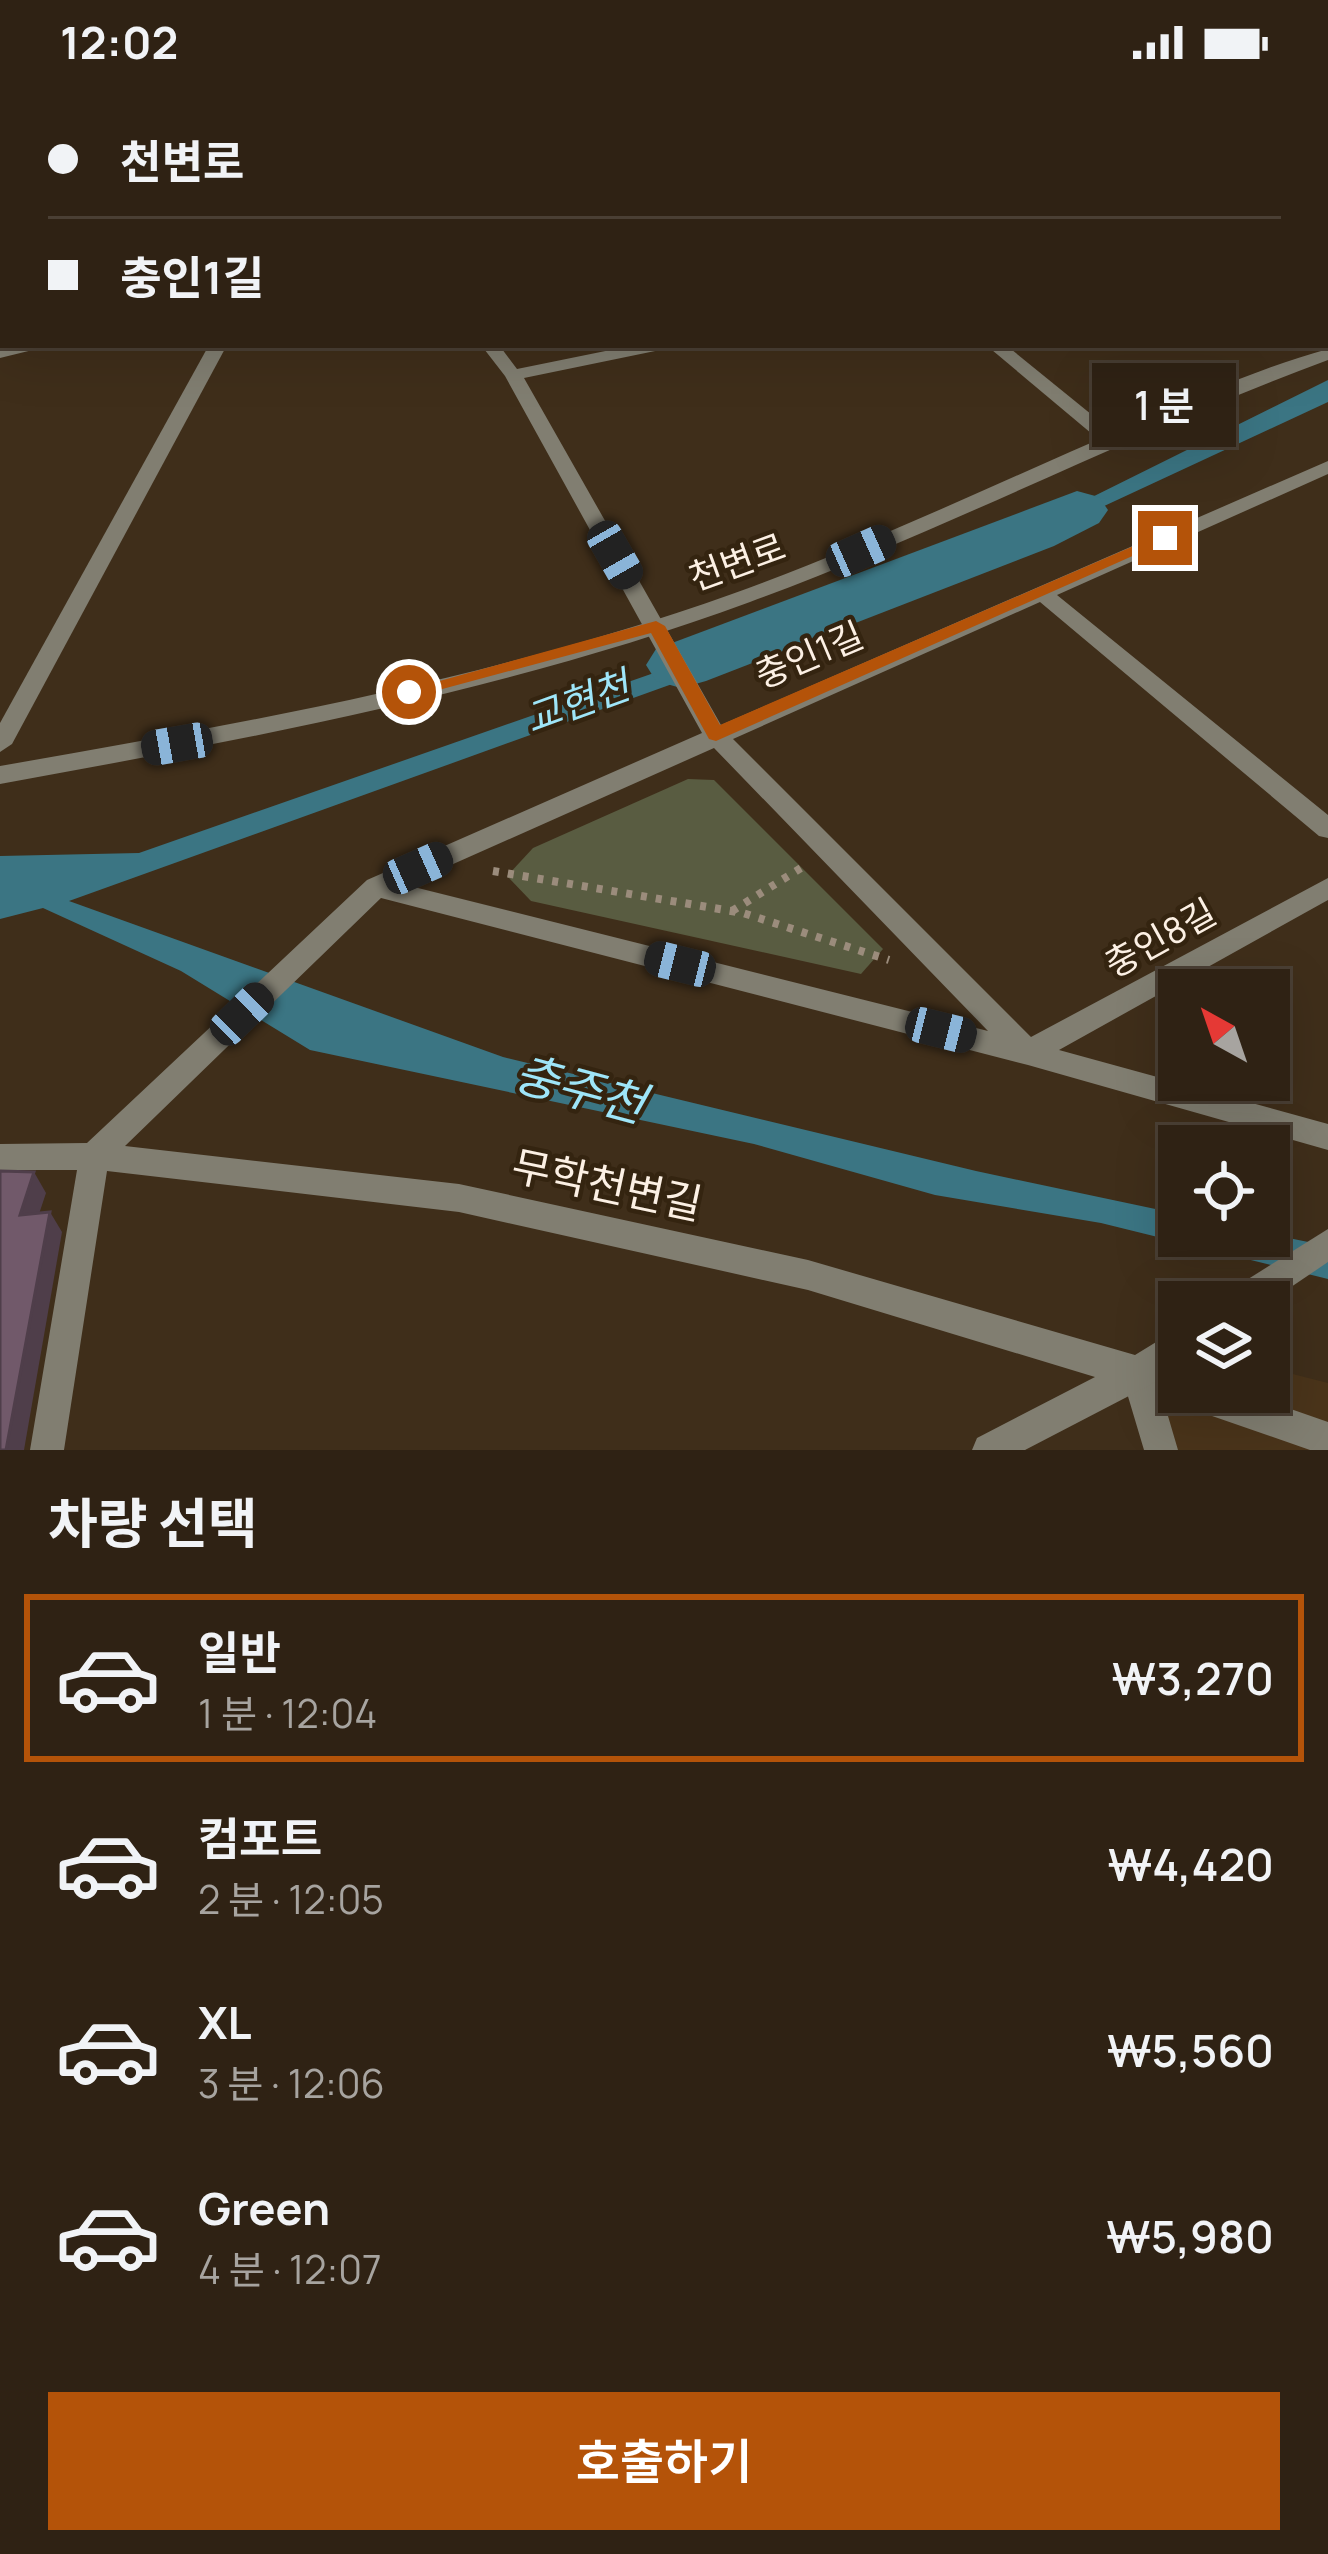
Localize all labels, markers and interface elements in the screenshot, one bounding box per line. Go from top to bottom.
text: 12:02 [60,11,178,73]
text: 천변로 [120,130,244,192]
text: 충인1길 [120,246,264,308]
callout: 1 분 [1093,364,1237,448]
text: 1 분 [1134,378,1194,432]
route end [1138,511,1192,565]
car [581,515,649,595]
car [821,520,901,582]
street label: 천변로 [682,522,792,602]
street label: 충인1길 [747,610,871,699]
water label: 교현천 [517,656,640,745]
route start [382,665,436,719]
car [138,720,216,768]
car [378,837,458,899]
street label: 충인8길 [1095,887,1224,988]
car [641,938,719,990]
north arrow [1158,969,1290,1101]
map controls [1158,969,1290,1413]
car [204,976,280,1052]
car [902,1004,980,1056]
water label: 충주천 [508,1039,657,1137]
button: locate [1158,1125,1290,1257]
street label: 무학천변길 [507,1136,708,1232]
button: layers [1158,1281,1290,1413]
text: 차량 선택 [48,1485,258,1559]
text: 일반 [198,1621,281,1683]
icon: car [54,1624,162,1732]
text: ₩3,270 [1112,1647,1274,1709]
text: 1 분 · 12:04 [198,1686,377,1740]
text: 컴포트 [198,1807,322,1869]
icon: car [54,1810,162,1918]
text: ₩4,420 [1107,1833,1274,1895]
text: 2 분 · 12:05 [198,1872,384,1926]
text: XL [198,1991,252,2053]
icon: car [54,1996,162,2104]
text: ₩5,560 [1107,2019,1274,2081]
text: 3 분 · 12:06 [198,2056,385,2110]
text: Green [198,2177,330,2239]
icon: car [54,2182,162,2290]
text: ₩5,980 [1106,2205,1274,2267]
text: 4 분 · 12:07 [198,2242,382,2296]
button: 호출하기 [48,2392,1280,2530]

